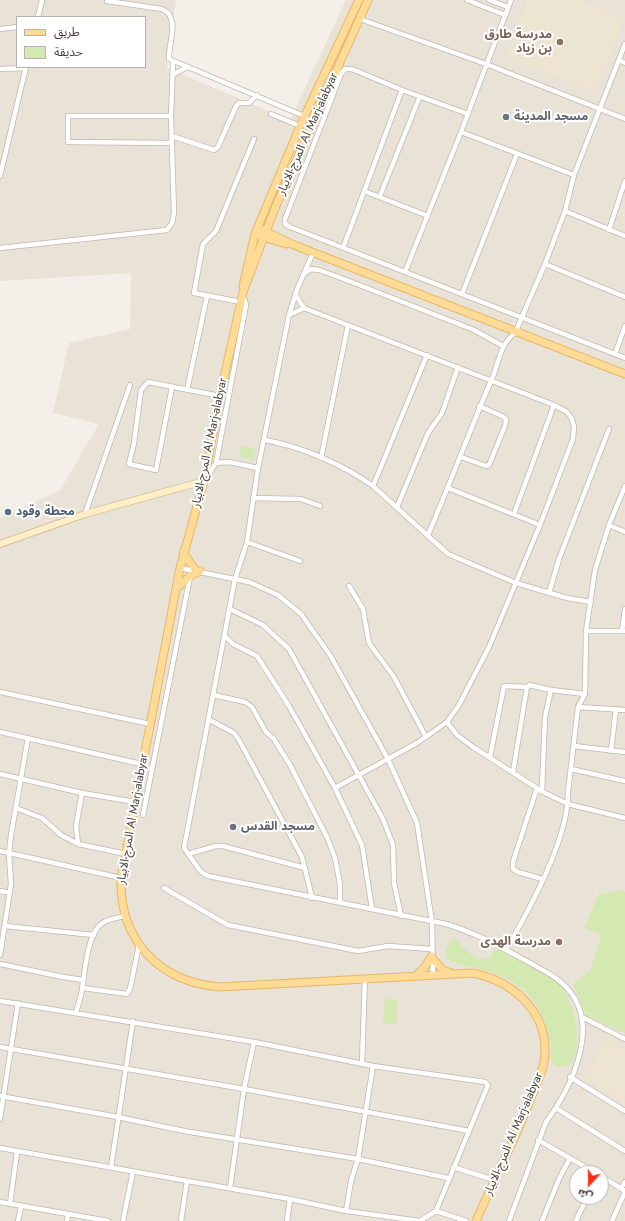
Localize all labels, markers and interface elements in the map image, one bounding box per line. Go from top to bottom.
legend [16,16,146,68]
text: طريق [54,23,80,41]
place label: مدرسة طارق بن زياد [485,28,552,56]
marker: مدرسة طارق بن زياد [555,37,565,47]
text: حديقة [54,43,83,61]
street label: المرج-الابيار Al Marj-alabyar [274,71,342,197]
place label: مسجد المدينة [514,110,588,124]
marker: مسجد المدينة [501,112,511,122]
street label: المرج-الابيار Al Marj-alabyar [189,377,231,509]
place label: محطة وقود [16,505,75,519]
marker: محطة وقود [3,507,13,517]
street label: المرج-الابيار Al Marj-alabyar [114,753,152,885]
place label: مسجد القدس [241,820,315,834]
marker: مسجد القدس [228,822,238,832]
place label: مدرسة الهدى [481,935,551,949]
marker: مدرسة الهدى [554,937,564,947]
street label: المرج-الابيار Al Marj-alabyar [481,1070,547,1198]
north arrow [569,1165,609,1205]
text: ش [575,1185,595,1205]

